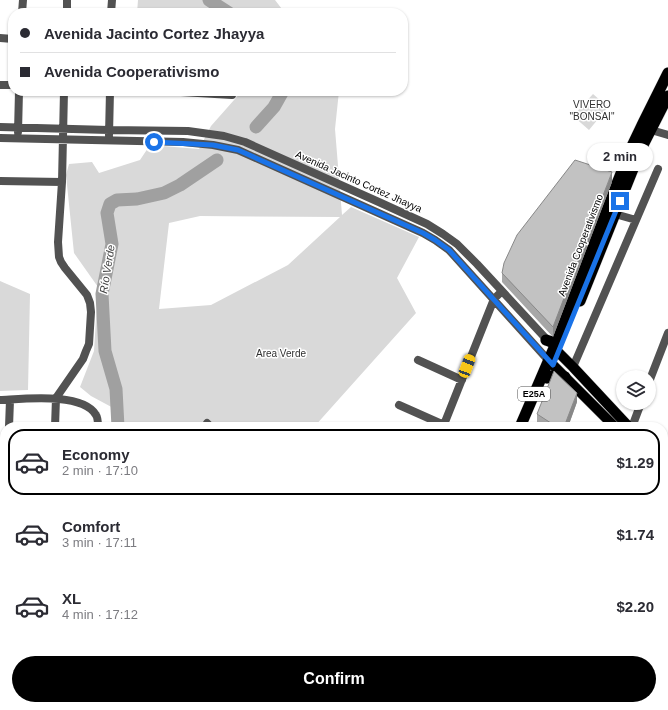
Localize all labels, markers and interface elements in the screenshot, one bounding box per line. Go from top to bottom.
text: Avenida Jacinto Cortez Jhayya [44,25,264,42]
text: Avenida Cooperativismo [44,63,219,80]
park label: VIVERO "BONSAI" [570,99,615,122]
route start [145,133,163,151]
callout: 2 min [587,143,653,171]
street label: Avenida Jacinto Cortez Jhayya [294,149,424,215]
text: 2 min [603,149,637,164]
street label: Avenida Cooperativismo [556,192,605,298]
route end [611,192,629,210]
water label: Río Verde [97,244,117,294]
park label: Area Verde [256,348,306,359]
car [457,353,477,379]
map controls [616,370,656,410]
button: layers [616,370,656,410]
road number: E25A [518,387,550,401]
icon: car [14,444,50,480]
text: Economy [62,446,130,463]
text: $1.29 [616,454,654,471]
text: 2 min · 17:10 [62,463,138,478]
icon: car [14,516,50,552]
text: Comfort [62,518,120,535]
text: $1.74 [616,526,654,543]
text: 3 min · 17:11 [62,535,137,550]
icon: car [14,588,50,624]
text: XL [62,590,81,607]
text: $2.20 [616,598,654,615]
text: 4 min · 17:12 [62,607,138,622]
button: Confirm [12,656,656,702]

